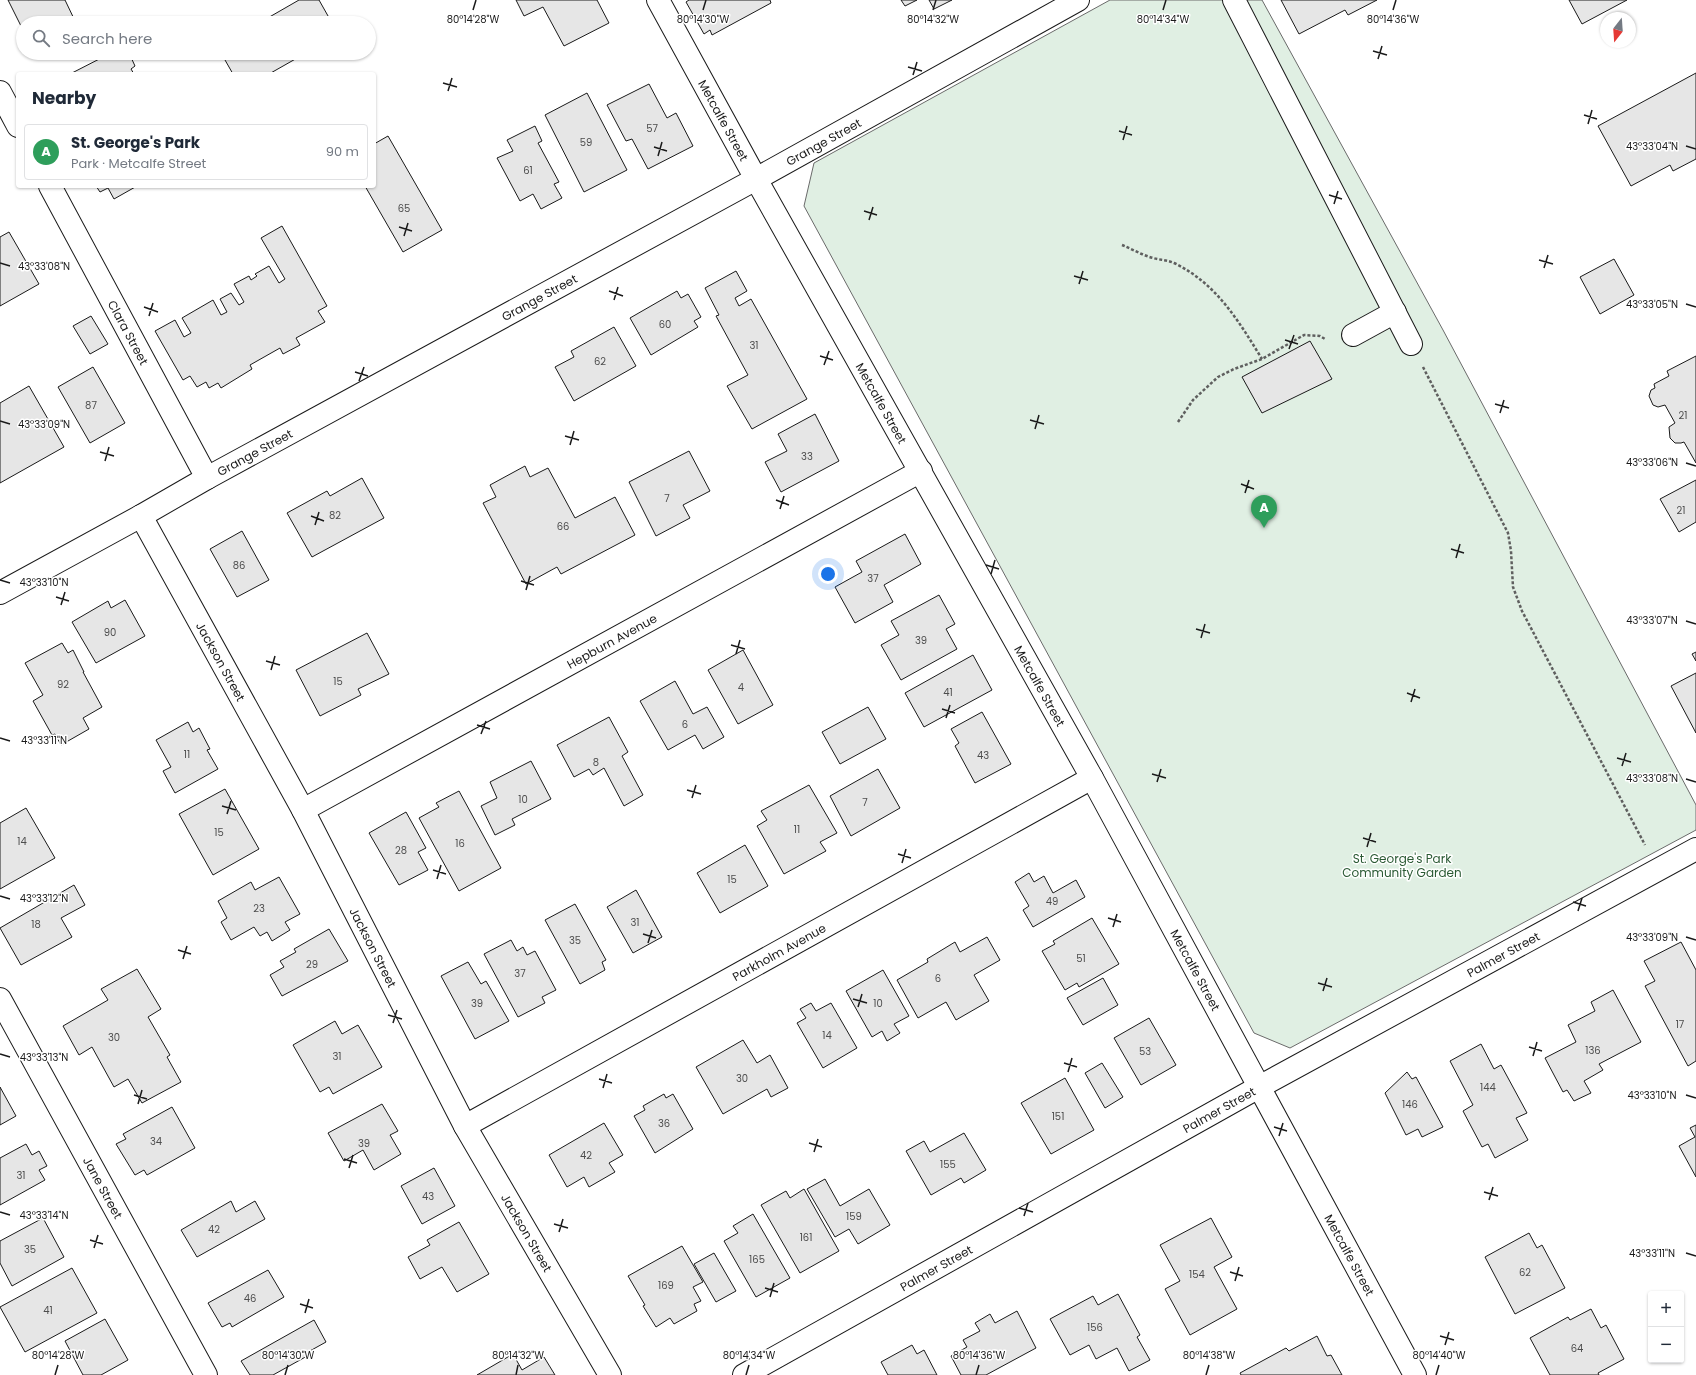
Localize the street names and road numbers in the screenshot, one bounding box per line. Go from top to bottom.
street label: Metcalfe Street [695,76,753,164]
street label: Grange Street [783,114,864,169]
street label: Grange Street [498,270,580,325]
street label: Clara Street [104,297,153,368]
street label: Metcalfe Street [852,360,911,447]
street label: Grange Street [214,425,295,480]
street label: Hepburn Avenue [564,609,660,672]
street label: Jackson Street [192,619,250,704]
street label: Metcalfe Street [1011,642,1070,729]
street label: Jackson Street [346,904,401,990]
street label: Parkholm Avenue [729,919,829,985]
street label: Metcalfe Street [1167,926,1225,1014]
street label: Palmer Street [1464,927,1543,981]
street label: Palmer Street [1179,1082,1258,1137]
street label: Jane Street [80,1154,127,1221]
street label: Jackson Street [498,1190,557,1275]
street label: Metcalfe Street [1321,1211,1379,1299]
street label: Palmer Street [897,1240,975,1295]

